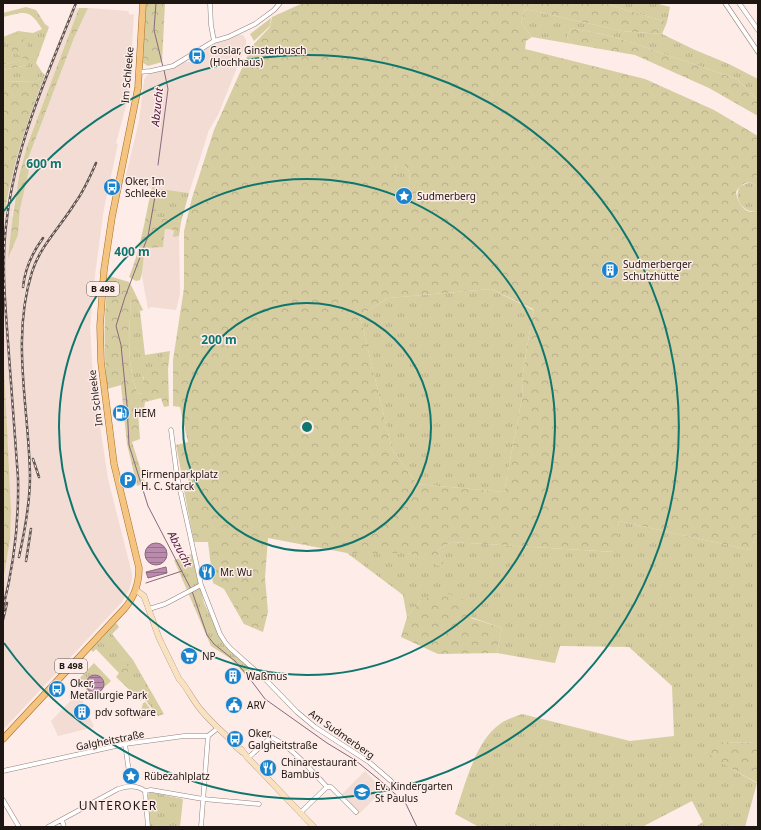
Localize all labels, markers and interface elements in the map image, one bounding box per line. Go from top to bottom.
place label: Goslar, Ginsterbusch (Hochhaus) [210,43,306,69]
street label: Im Schleeke [118,46,136,104]
bus stop icon: Goslar, Ginsterbusch (Hochhaus) [187,46,207,66]
water label: Abzucht [147,87,166,128]
text: 600 m [26,155,62,172]
place label: Oker, Im Schleeke [125,174,167,200]
bus stop icon: Oker, Im Schleeke [102,177,122,197]
place icon: Sudmerberg [394,186,414,206]
place label: Sudmerberg [417,189,476,203]
text: 400 m [114,243,150,260]
place label: Sudmerberger Schutzhütte [623,257,692,283]
building icon: Sudmerberger Schutzhütte [600,260,620,280]
road number: B 498 [87,282,119,296]
text: 200 m [201,331,237,348]
street label: Im Schleeke [85,369,105,427]
fuel station icon: HEM [111,403,131,423]
place label: HEM [134,406,156,420]
centre of rings [300,420,314,434]
place label: Firmenparkplatz H. C. Starck [141,467,218,493]
parking icon: Firmenparkplatz H. C. Starck [118,470,138,490]
water label: Abzucht [164,527,196,570]
restaurant icon: Mr. Wu [197,562,217,582]
place label: Mr. Wu [220,565,252,579]
supermarket icon: NP [179,646,199,666]
place label: NP [202,649,216,663]
road number: B 498 [55,659,87,673]
building icon: Waßmus [223,666,243,686]
place label: Waßmus [246,669,288,683]
place label: Oker, Metallurgie Park [70,676,148,702]
bus stop icon: Oker, Metallurgie Park [47,679,67,699]
public building icon: ARV [224,695,244,715]
place label: ARV [247,698,266,712]
building icon: pdv software [72,702,92,722]
place label: pdv software [95,705,156,719]
street label: Am Sudmerberg [306,706,378,762]
street label: Galgheitstraße [75,726,146,754]
place label: Oker, Galgheitstraße [248,726,318,752]
bus stop icon: Oker, Galgheitstraße [225,729,245,749]
place label: Chinarestaurant Bambus [281,755,357,781]
restaurant icon: Chinarestaurant Bambus [258,758,278,778]
place icon: Rübezahlplatz [121,766,141,786]
place label: Rübezahlplatz [144,769,210,783]
place label: Ev. Kindergarten St Paulus [375,779,453,805]
school or university icon: Ev. Kindergarten St Paulus [352,782,372,802]
district label: UNTEROKER [79,797,157,814]

